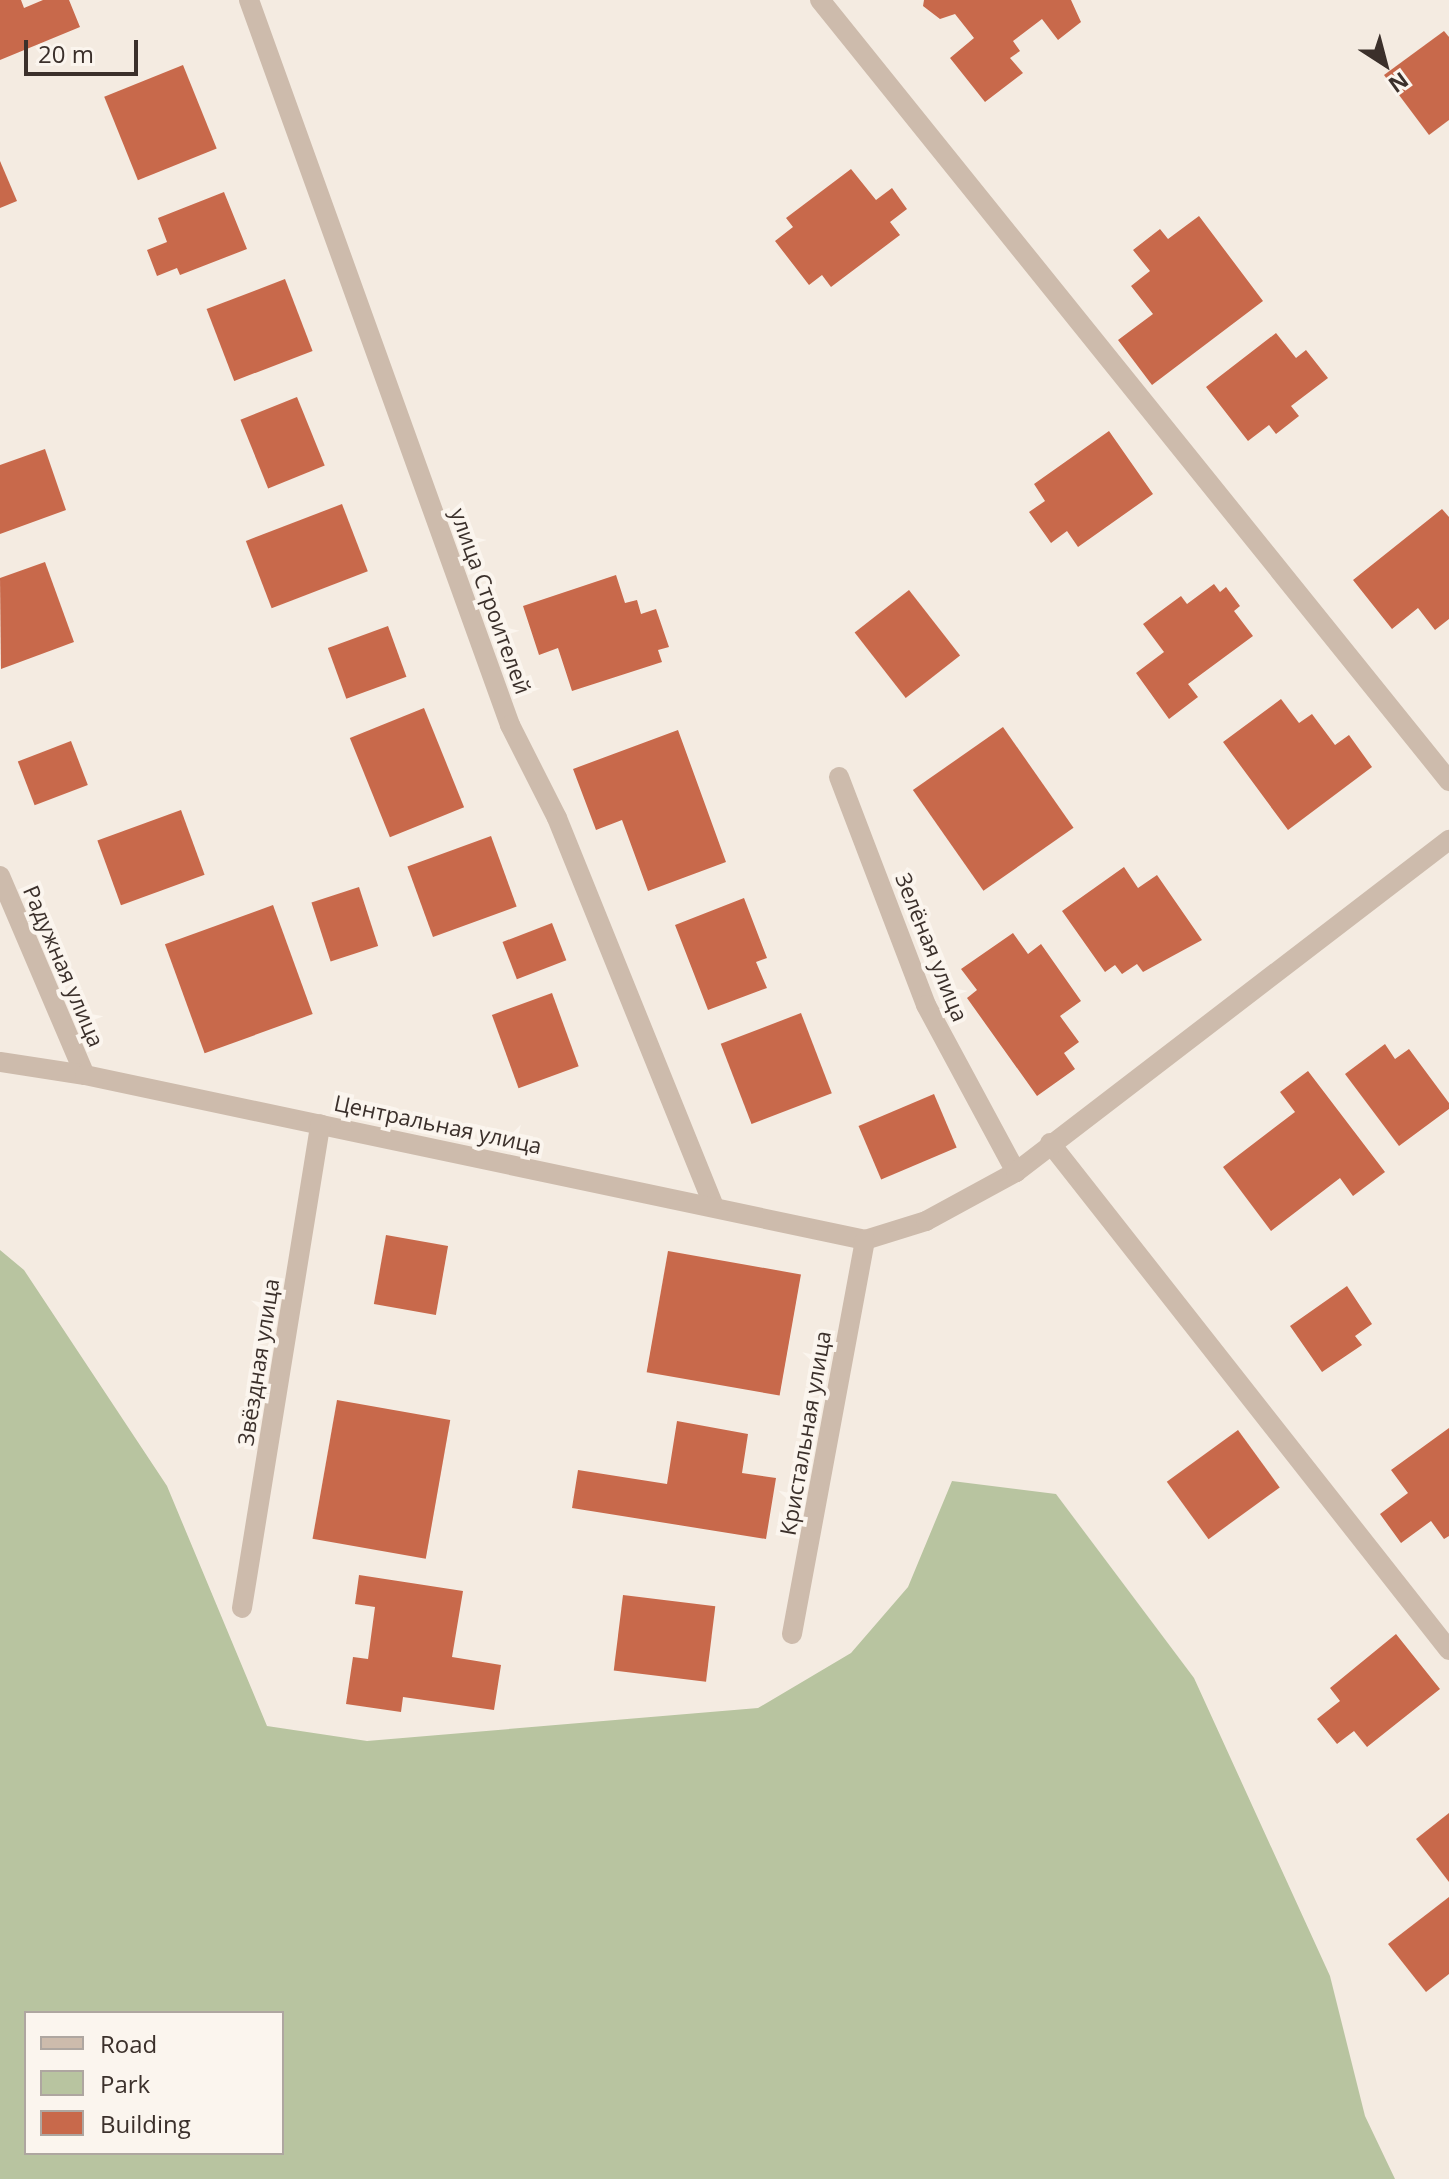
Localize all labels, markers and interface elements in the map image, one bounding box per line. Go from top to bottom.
scale bar [28,24,142,74]
north arrow [1345,24,1425,104]
text: 20 m [38,37,94,70]
text: N [1383,66,1415,101]
street label: улица Строителей [445,504,537,698]
street label: Зелёная улица [890,869,974,1025]
street label: Радужная улица [18,881,110,1051]
street label: Центральная улица [332,1089,544,1159]
street label: Звёздная улица [232,1277,284,1447]
street label: Кристальная улица [774,1329,836,1537]
legend [24,2011,284,2155]
text: Road [100,2027,157,2060]
text: Park [100,2067,150,2100]
text: Building [100,2107,191,2140]

